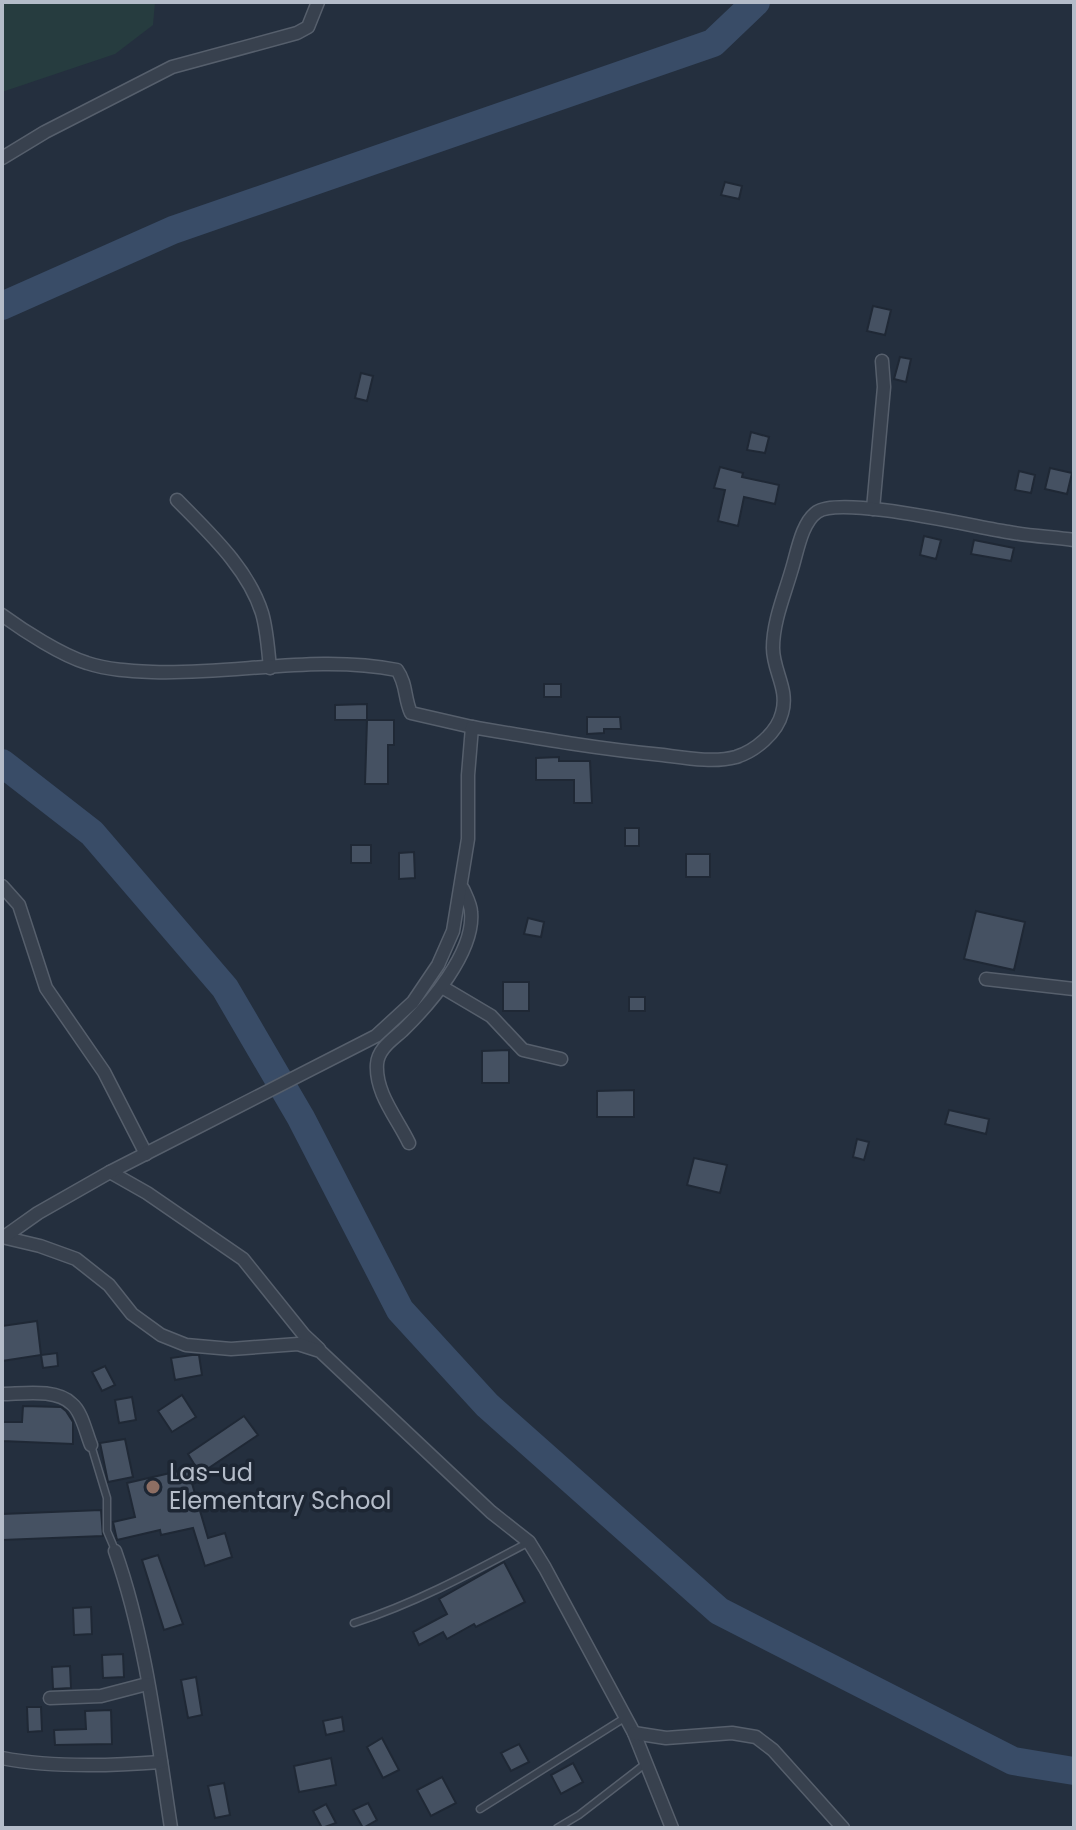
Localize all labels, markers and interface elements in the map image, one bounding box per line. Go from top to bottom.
place label: Las-ud Elementary School [169,1456,392,1517]
marker: Las-ud Elementary School [144,1478,162,1496]

